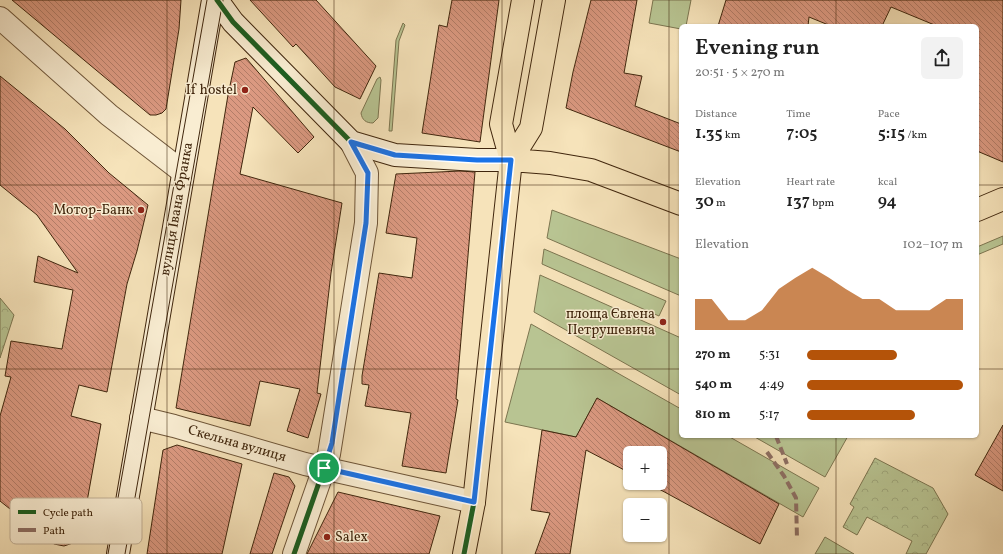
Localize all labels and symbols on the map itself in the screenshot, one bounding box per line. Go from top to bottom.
place label: If hostel [186,81,237,100]
marker: If hostel [240,85,250,95]
street label: вулиця Івана Франка [156,141,198,277]
place label: Мотор-Банк [53,201,134,220]
marker: Мотор-Банк [136,205,146,215]
place label: площа Євгена Петрушевича [566,305,655,340]
marker: площа Євгена Петрушевича [658,317,668,327]
street label: Скельна вулиця [186,421,288,467]
pin [307,451,341,485]
legend [10,498,142,544]
text: Cycle path [43,506,93,521]
text: Path [43,524,66,539]
place label: Salex [335,528,368,547]
marker: Salex [322,532,332,542]

